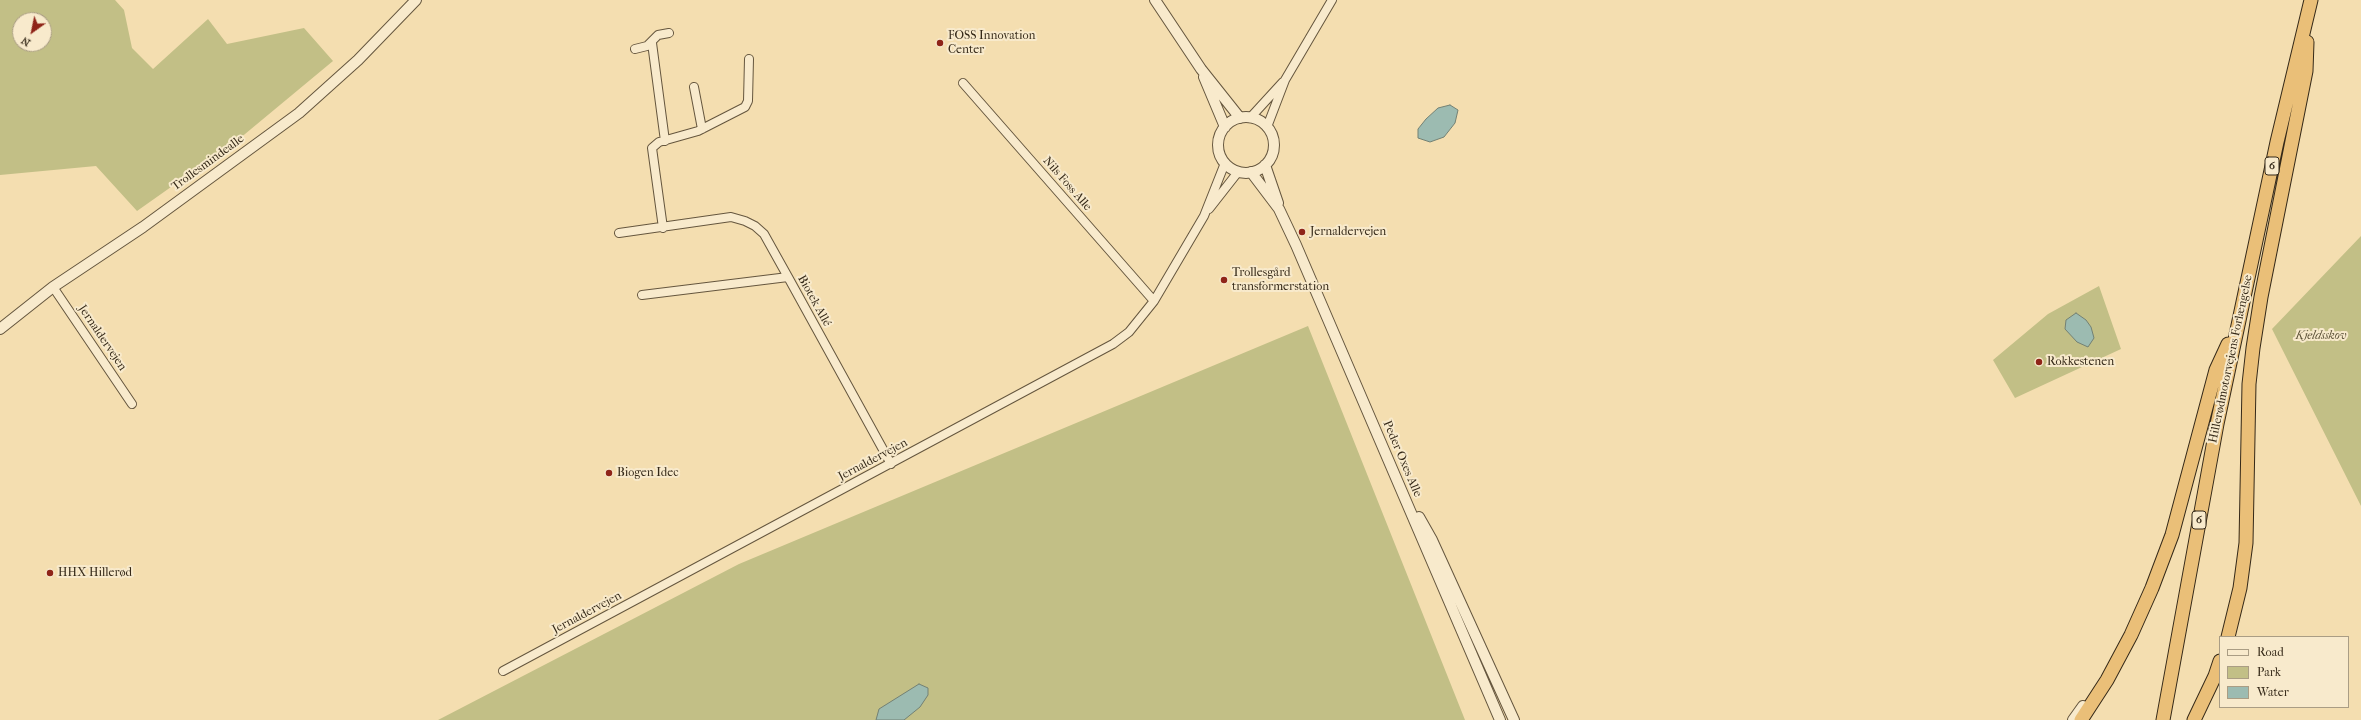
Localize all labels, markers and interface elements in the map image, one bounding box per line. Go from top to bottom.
north arrow [12,12,52,52]
place label: FOSS Innovation Center [948,29,1035,57]
text: N [19,34,33,49]
marker: FOSS Innovation Center [935,38,945,48]
street label: Trollesmindealle [169,132,247,194]
street label: Nils Foss Alle [1040,154,1094,214]
road number: 6 [2265,157,2279,175]
place label: Jernaldervejen [1310,225,1386,239]
marker: Jernaldervejen [1297,227,1307,237]
place label: Trollesgård transformerstation [1232,266,1329,294]
street label: Biotek Allé [794,273,834,329]
street label: Hillerødmotorvejens Forlængelse [2206,274,2256,444]
marker: Trollesgård transformerstation [1219,275,1229,285]
street label: Jernaldervejen [75,302,129,374]
park label: Kjeldsskov [2296,329,2346,343]
place label: Rokkestenen [2047,355,2114,369]
marker: Rokkestenen [2034,357,2044,367]
street label: Peder Oxes Alle [1379,419,1425,499]
street label: Jernaldervejen [836,436,910,484]
place label: Biogen Idec [617,466,679,480]
marker: Biogen Idec [604,468,614,478]
road number: 6 [2192,511,2206,529]
place label: HHX Hillerød [58,566,132,580]
marker: HHX Hillerød [45,568,55,578]
street label: Jernaldervejen [550,589,624,637]
legend [2219,636,2349,708]
text: Road [2257,645,2284,659]
text: Park [2257,665,2281,679]
text: Water [2257,685,2289,699]

